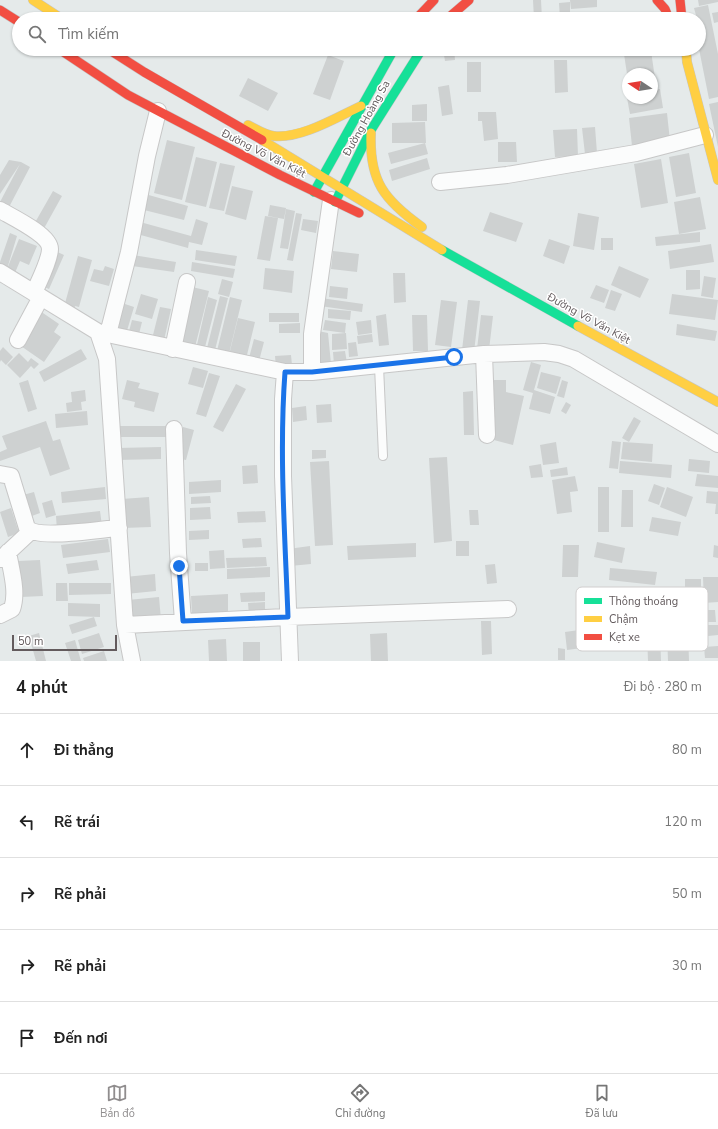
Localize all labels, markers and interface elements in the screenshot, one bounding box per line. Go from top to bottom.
search box [12,12,706,56]
icon: search [26,23,48,45]
text: Tìm kiếm [58,24,119,44]
north arrow [622,68,658,104]
street label: Đường Hoàng Sa [339,78,394,160]
street label: Đường Võ Văn Kiệt [218,125,309,181]
street label: Đường Võ Văn Kiệt [544,289,633,348]
route start [445,348,463,366]
route end [170,557,188,575]
legend [576,587,708,651]
text: Thông thoáng [609,594,678,609]
text: Chậm [609,612,638,627]
text: Kẹt xe [609,630,640,645]
scale bar [12,633,117,652]
text: 50 m [18,634,43,649]
text: 4 phút [16,676,67,699]
text: Đi bộ · 280 m [624,678,702,696]
icon: ahead [16,739,38,761]
text: Đi thẳng [54,740,114,760]
text: 80 m [672,741,702,759]
icon: left [16,811,38,833]
text: Rẽ trái [54,812,100,832]
text: 120 m [664,813,702,831]
icon: right [16,883,38,905]
text: Rẽ phải [54,884,106,904]
text: 50 m [672,885,702,903]
icon: right [16,955,38,977]
text: Rẽ phải [54,956,106,976]
text: 30 m [672,957,702,975]
icon: arrive [16,1027,38,1049]
text: Đến nơi [54,1028,108,1048]
tab: Bản đồ [100,1082,135,1121]
tab: Chỉ đường [335,1082,385,1121]
tab: Đã lưu [586,1082,618,1121]

